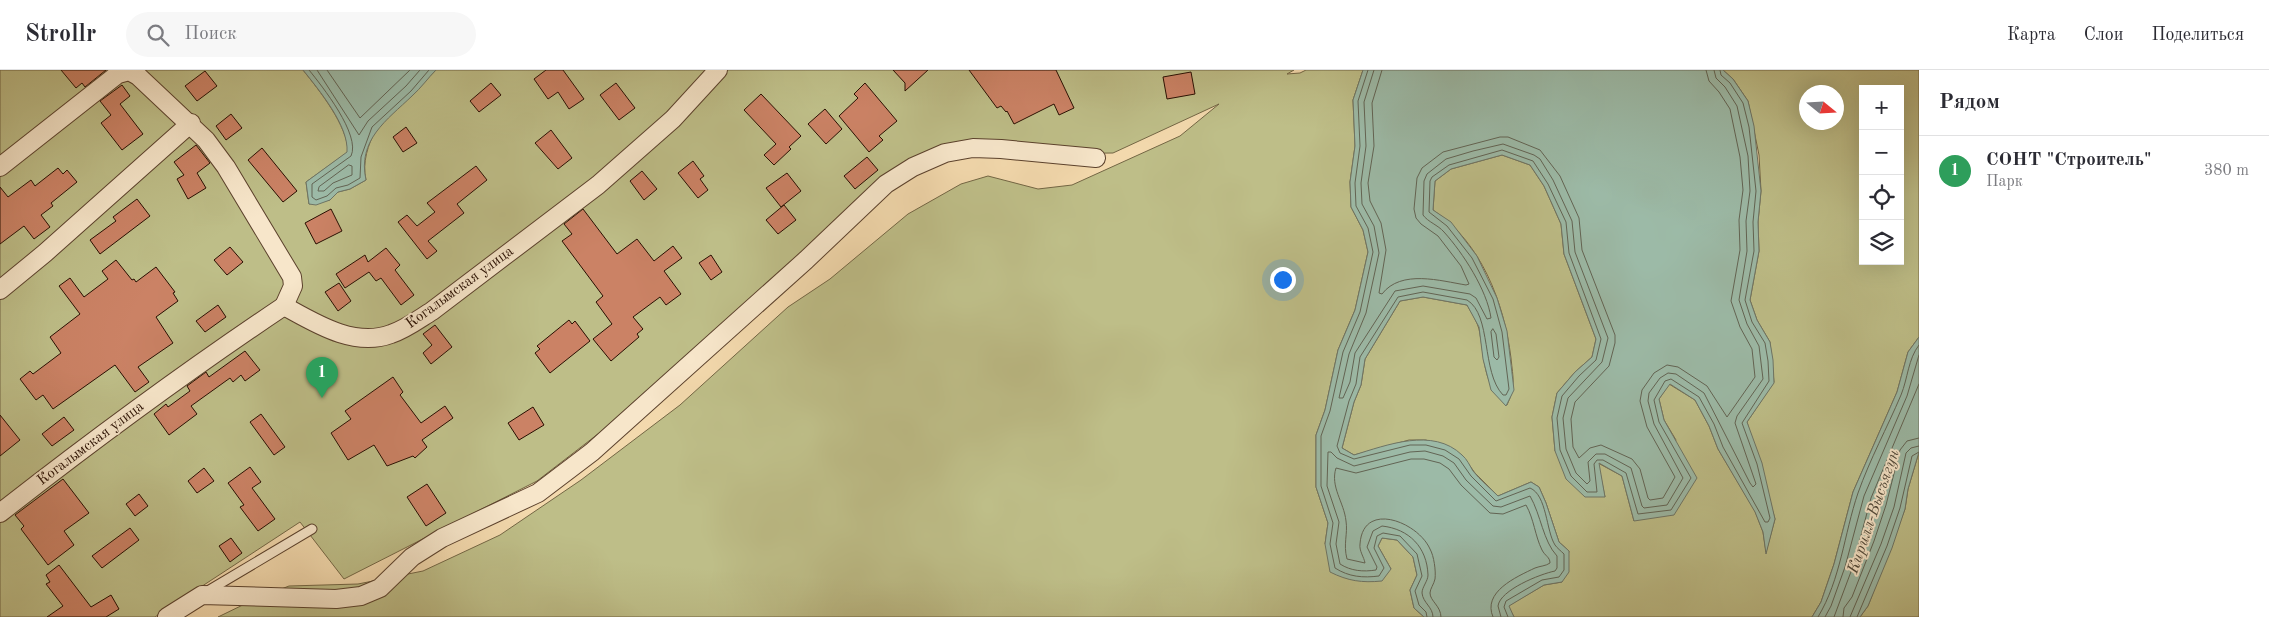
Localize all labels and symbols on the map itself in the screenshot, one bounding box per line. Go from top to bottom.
north arrow [1799,85,1844,130]
street label: Когалымская улица [403,244,517,332]
your location [1270,267,1296,293]
pin: 1 [306,357,338,398]
street label: Когалымская улица [35,399,147,489]
water label: Кирилл-Высъягун [1845,448,1903,577]

